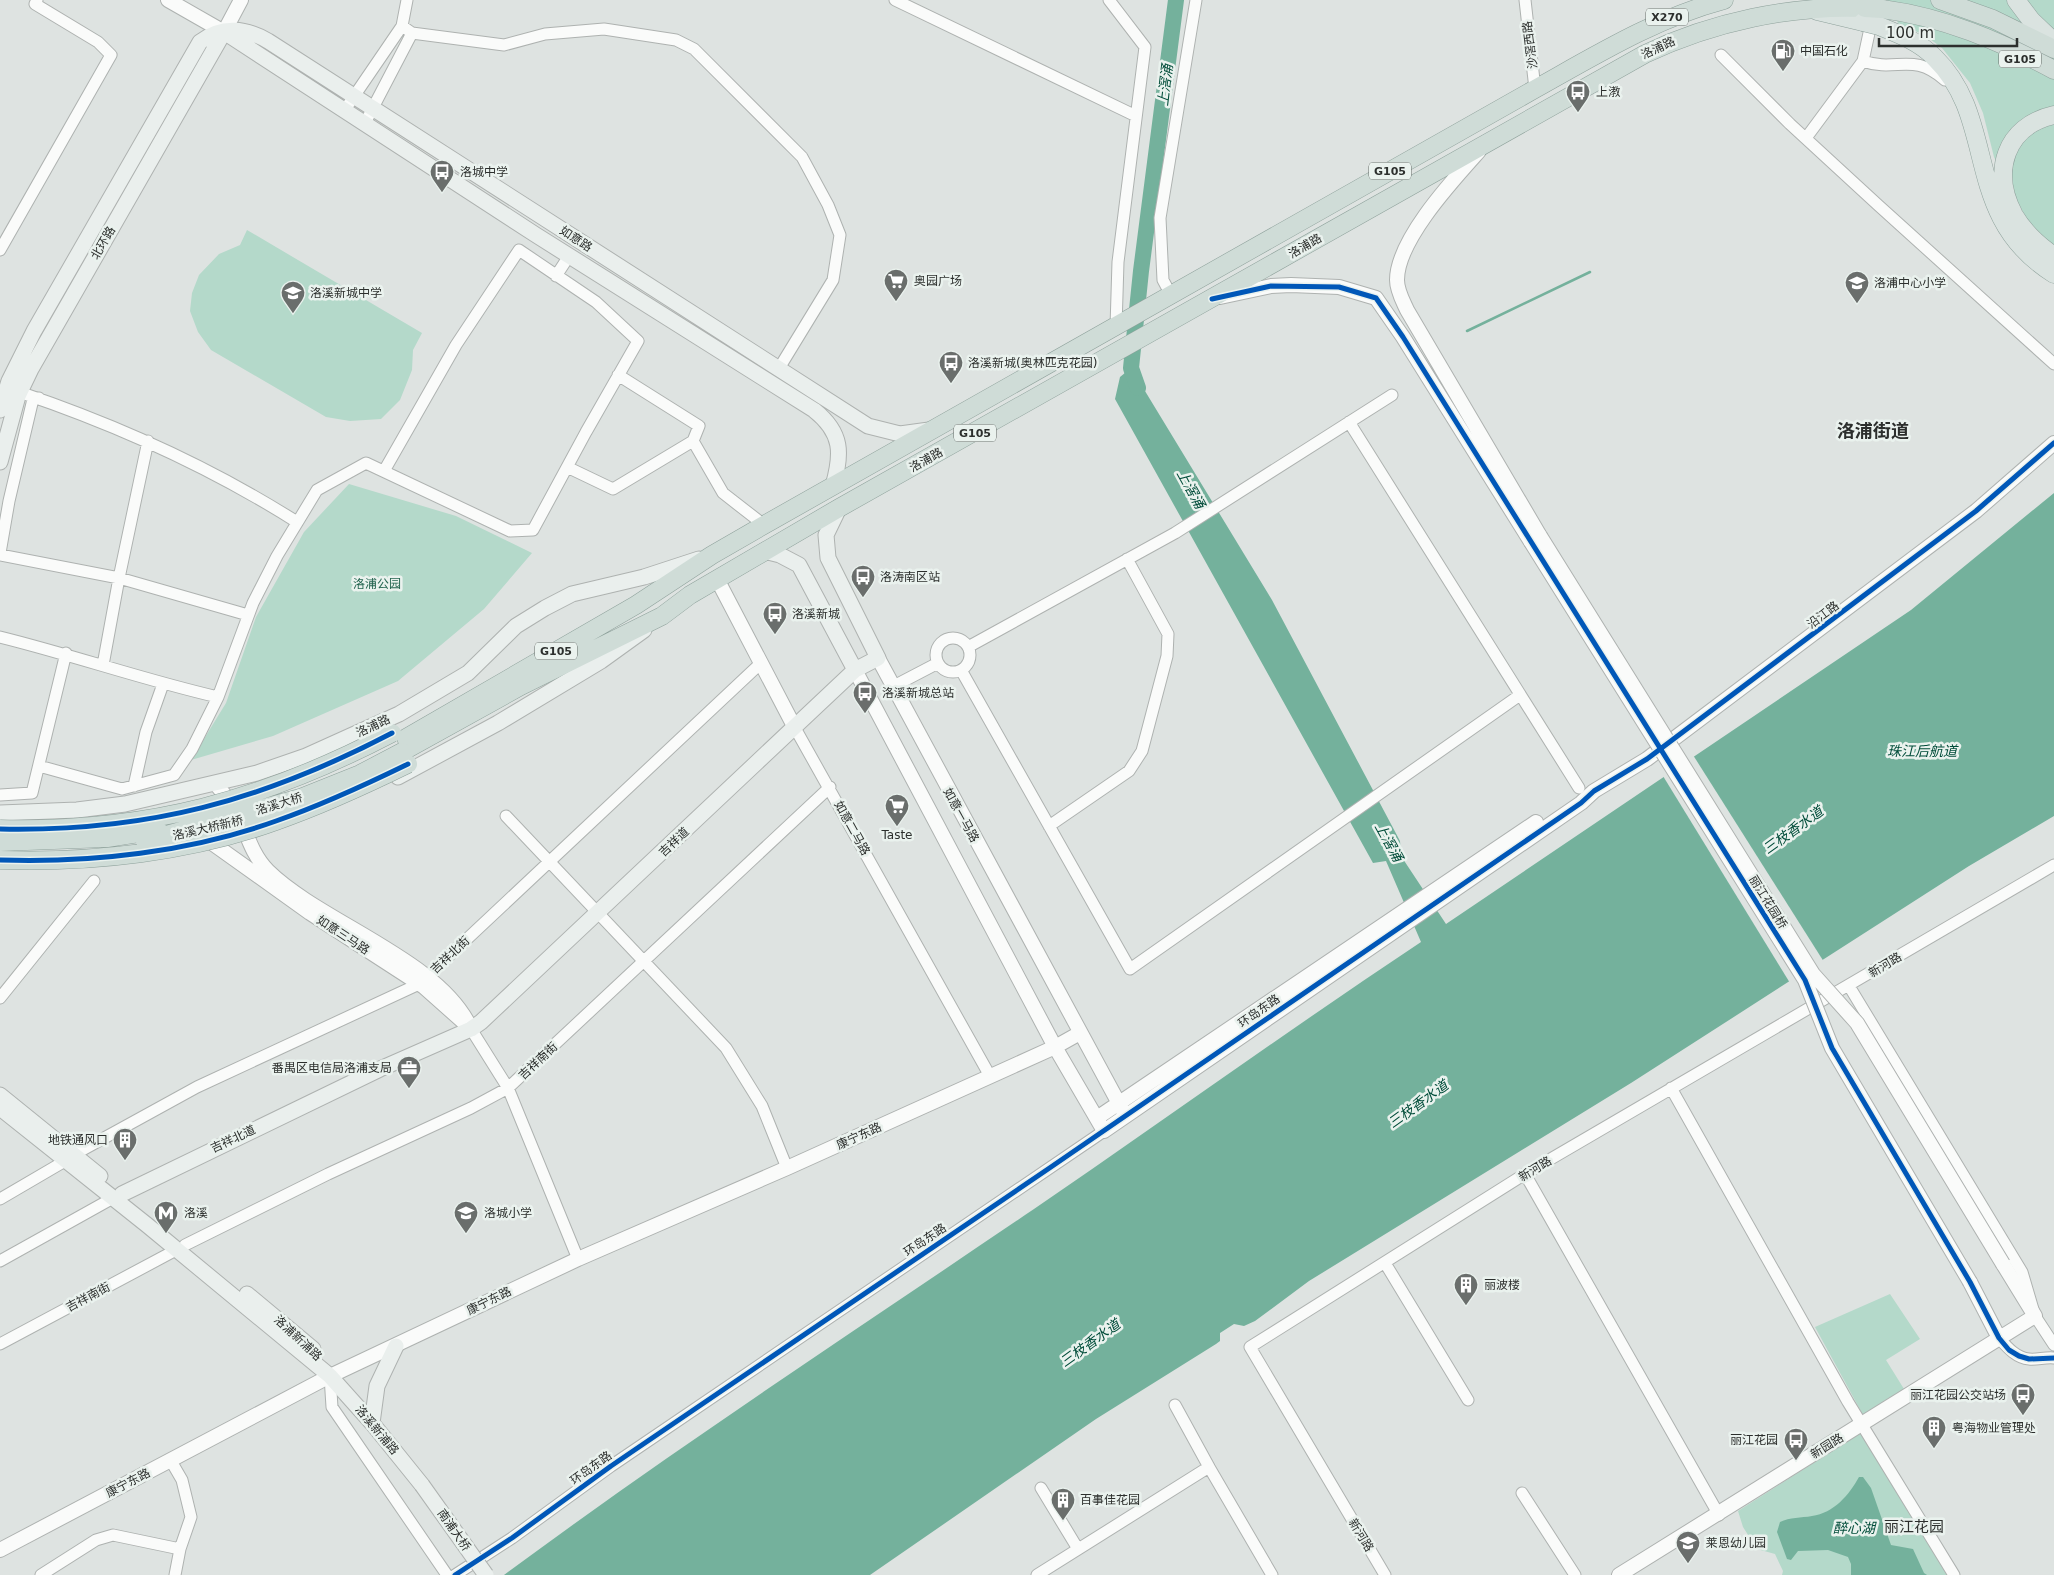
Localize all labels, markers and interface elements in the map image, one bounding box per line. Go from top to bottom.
road number: X270 [1646,8,1688,26]
scale bar [1879,15,2016,47]
street label: 沙滘西路 [1520,20,1540,70]
text: 100 m [1886,24,1934,42]
street label: 洛浦路 [1639,34,1677,62]
fuel station icon: 中国石化 [1770,38,1796,72]
place label: 中国石化 [1800,44,1848,58]
road number: G105 [1999,51,2041,68]
water label: 上滘涌 [1155,61,1176,107]
bus stop icon: 上漖 [1565,79,1591,113]
place label: 上漖 [1596,85,1621,99]
bus stop icon: 洛城中学 [429,159,455,193]
road number: G105 [1369,162,1411,180]
place label: 洛城中学 [460,165,508,179]
street label: 如意路 [557,223,595,255]
street label: 北环路 [88,224,118,262]
street label: 洛浦路 [1286,231,1324,261]
supermarket icon: 奥园广场 [883,268,909,302]
school or university icon: 洛浦中心小学 [1844,270,1870,304]
place label: 奥园广场 [914,274,962,288]
place label: 洛浦中心小学 [1874,276,1946,290]
school or university icon: 洛溪新城中学 [280,280,306,314]
place label: 洛溪新城中学 [310,286,382,300]
bus stop icon: 洛溪新城(奥林匹克花园) [938,350,964,384]
place label: 洛溪新城(奥林匹克花园) [968,356,1097,370]
district label: 洛浦街道 [1837,420,1909,441]
road number: G105 [954,424,996,442]
street label: 洛浦路 [907,445,945,475]
water label: 上滘涌 [1174,467,1209,513]
bus stop icon: 洛涛南区站 [850,564,876,598]
place label: 洛涛南区站 [880,570,940,584]
park label: 洛浦公园 [353,577,401,591]
street label: 沿江路 [1804,599,1842,631]
bus stop icon: 洛溪新城 [762,601,788,635]
place label: 洛溪新城 [792,607,840,621]
road number: G105 [535,642,577,659]
bus stop icon: 洛溪新城总站 [852,680,878,714]
place label: 洛溪新城总站 [882,686,954,700]
street label: 洛浦路 [354,712,392,740]
water label: 珠江后航道 [1887,743,1959,759]
street label: 如意一马路 [940,785,982,845]
street label: 洛溪大桥 [254,790,304,818]
supermarket icon: Taste [884,793,910,827]
street label: 如意二马路 [831,798,873,858]
water label: 三枝香水道 [1760,802,1828,857]
street label: 洛溪大桥新桥 [171,813,245,843]
water label: 上滘涌 [1372,820,1407,866]
street label: 吉祥道 [656,825,692,859]
place label: Taste [880,828,913,842]
street label: 丽江花园桥 [1746,873,1790,931]
street label: 如意三马路 [314,913,372,957]
street label: 吉祥北街 [428,934,472,976]
street label: 新河路 [1866,950,1904,980]
street label: 环岛东路 [1235,991,1283,1031]
street label: 吉祥南街 [516,1040,560,1082]
office icon: 番禺区电信局洛浦支局 [396,1055,422,1089]
place label: 番禺区电信局洛浦支局 [272,1061,392,1075]
water label: 三枝香水道 [1385,1076,1453,1131]
street label: 康宁东路 [834,1120,884,1152]
street label: 吉祥北道 [208,1123,258,1155]
building icon: 地铁通风口 [112,1127,138,1161]
place label: 地铁通风口 [48,1133,108,1147]
street label: 新河路 [1516,1154,1554,1184]
metro station icon: 洛溪 [153,1200,179,1234]
school or university icon: 洛城小学 [453,1200,479,1234]
place label: 洛溪 [184,1206,208,1220]
place label: 洛城小学 [484,1206,532,1220]
street label: 环岛东路 [901,1221,949,1259]
building icon: 丽波楼 [1453,1272,1479,1306]
place label: 丽波楼 [1484,1278,1520,1292]
street label: 吉祥南街 [64,1280,112,1314]
street label: 康宁东路 [464,1284,514,1318]
street label: 洛浦新浦路 [271,1312,325,1364]
water label: 三枝香水道 [1057,1315,1125,1370]
bus stop icon: 丽江花园公交站场 [2010,1382,2036,1416]
place label: 丽江花园公交站场 [1910,1388,2006,1402]
street label: 洛溪新浦路 [352,1403,402,1457]
building icon: 粤海物业管理处 [1921,1415,1947,1449]
place label: 粤海物业管理处 [1952,1421,2036,1435]
bus stop icon: 丽江花园 [1783,1427,1809,1461]
street label: 新园路 [1808,1431,1846,1461]
place label: 丽江花园 [1730,1433,1778,1447]
street label: 环岛东路 [567,1448,615,1488]
street label: 康宁东路 [103,1466,153,1500]
building icon: 百事佳花园 [1050,1487,1076,1521]
place label: 百事佳花园 [1080,1493,1140,1507]
street label: 南浦大桥 [434,1506,474,1554]
street label: 新河路 [1346,1516,1376,1554]
district label: 丽江花园 [1884,1518,1944,1536]
water label: 醉心湖 [1833,1520,1877,1536]
school or university icon: 莱恩幼儿园 [1675,1530,1701,1564]
place label: 莱恩幼儿园 [1706,1536,1766,1550]

